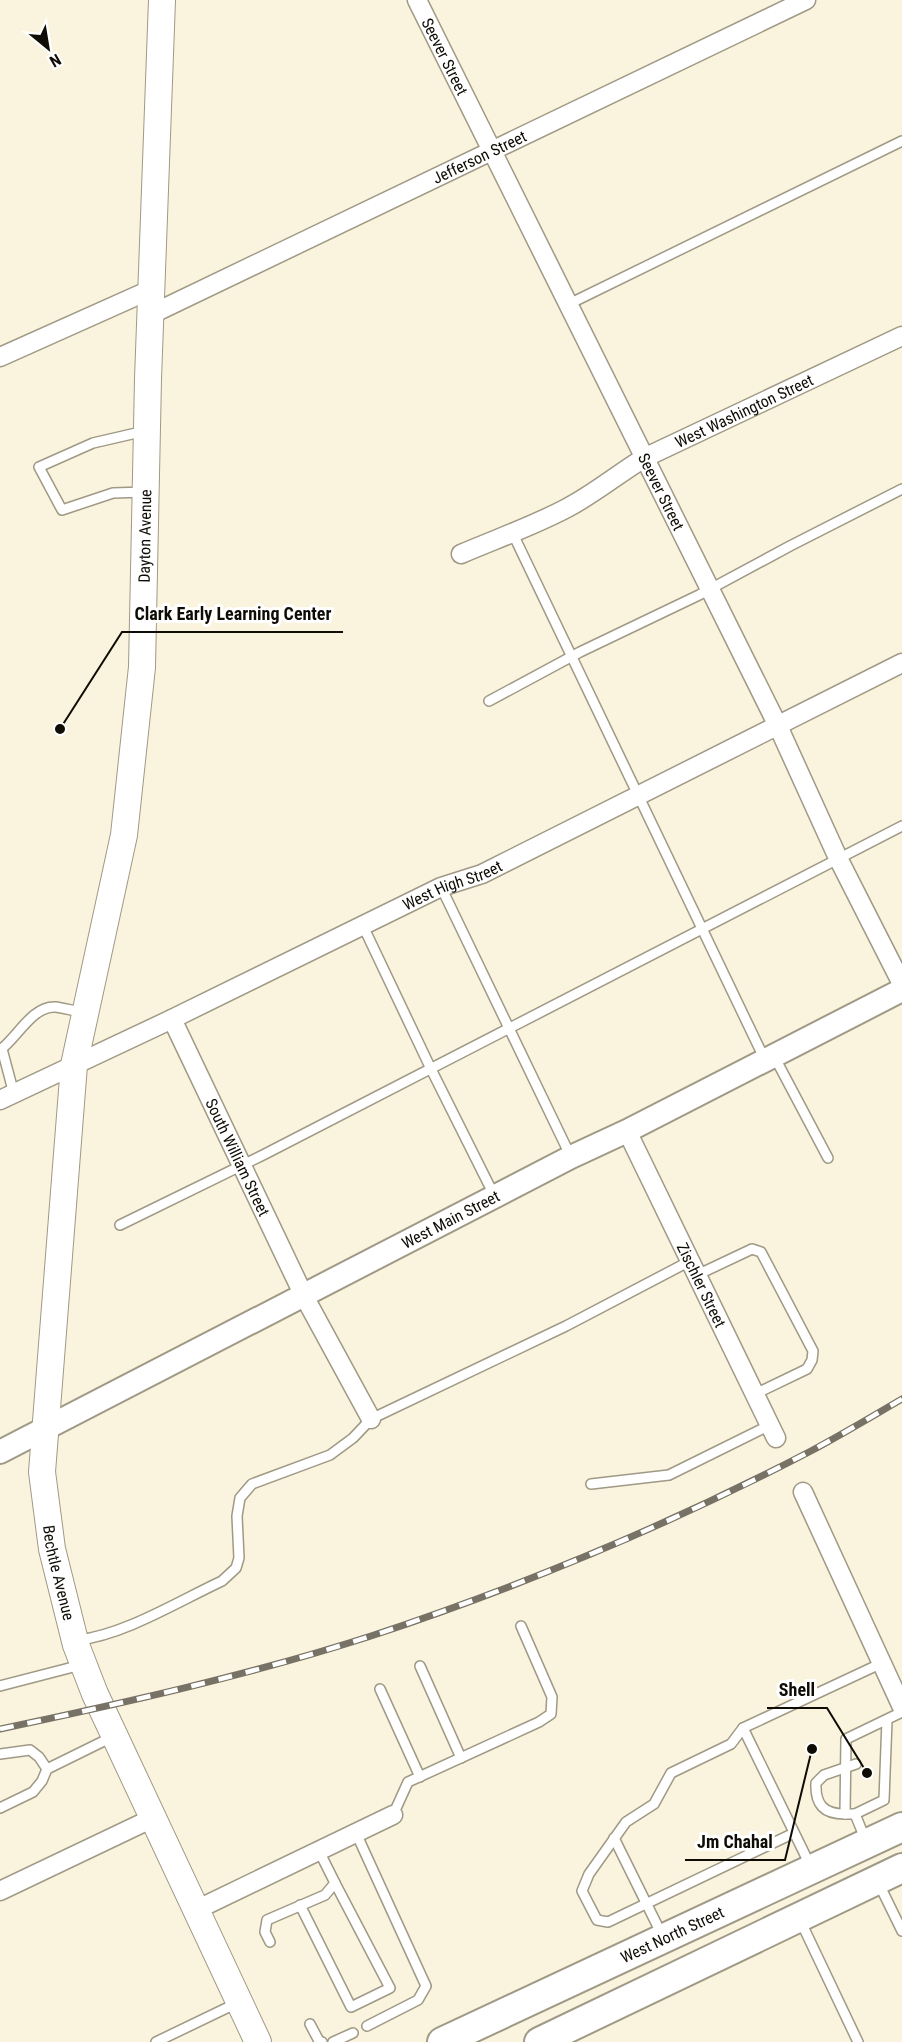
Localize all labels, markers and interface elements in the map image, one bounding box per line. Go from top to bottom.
street label: Seever Street [418,15,472,98]
north arrow [18,18,78,78]
text: N [46,50,64,71]
street label: Jefferson Street [429,126,529,187]
street label: West Washington Street [672,370,816,452]
street label: Seever Street [634,450,689,533]
street label: Dayton Avenue [135,489,155,583]
callout: Clark Early Learning Center [122,596,343,632]
text: Clark Early Learning Center [135,603,331,624]
street label: West High Street [400,856,505,914]
street label: South William Street [202,1095,274,1219]
street label: West Main Street [398,1186,503,1252]
street label: Zischler Street [673,1239,730,1330]
street label: Bechtle Avenue [39,1524,79,1622]
callout: Shell [767,1672,827,1708]
text: Shell [779,1679,815,1700]
callout: Jm Chahal [685,1824,785,1860]
text: Jm Chahal [697,1831,773,1852]
street label: West North Street [617,1902,727,1967]

